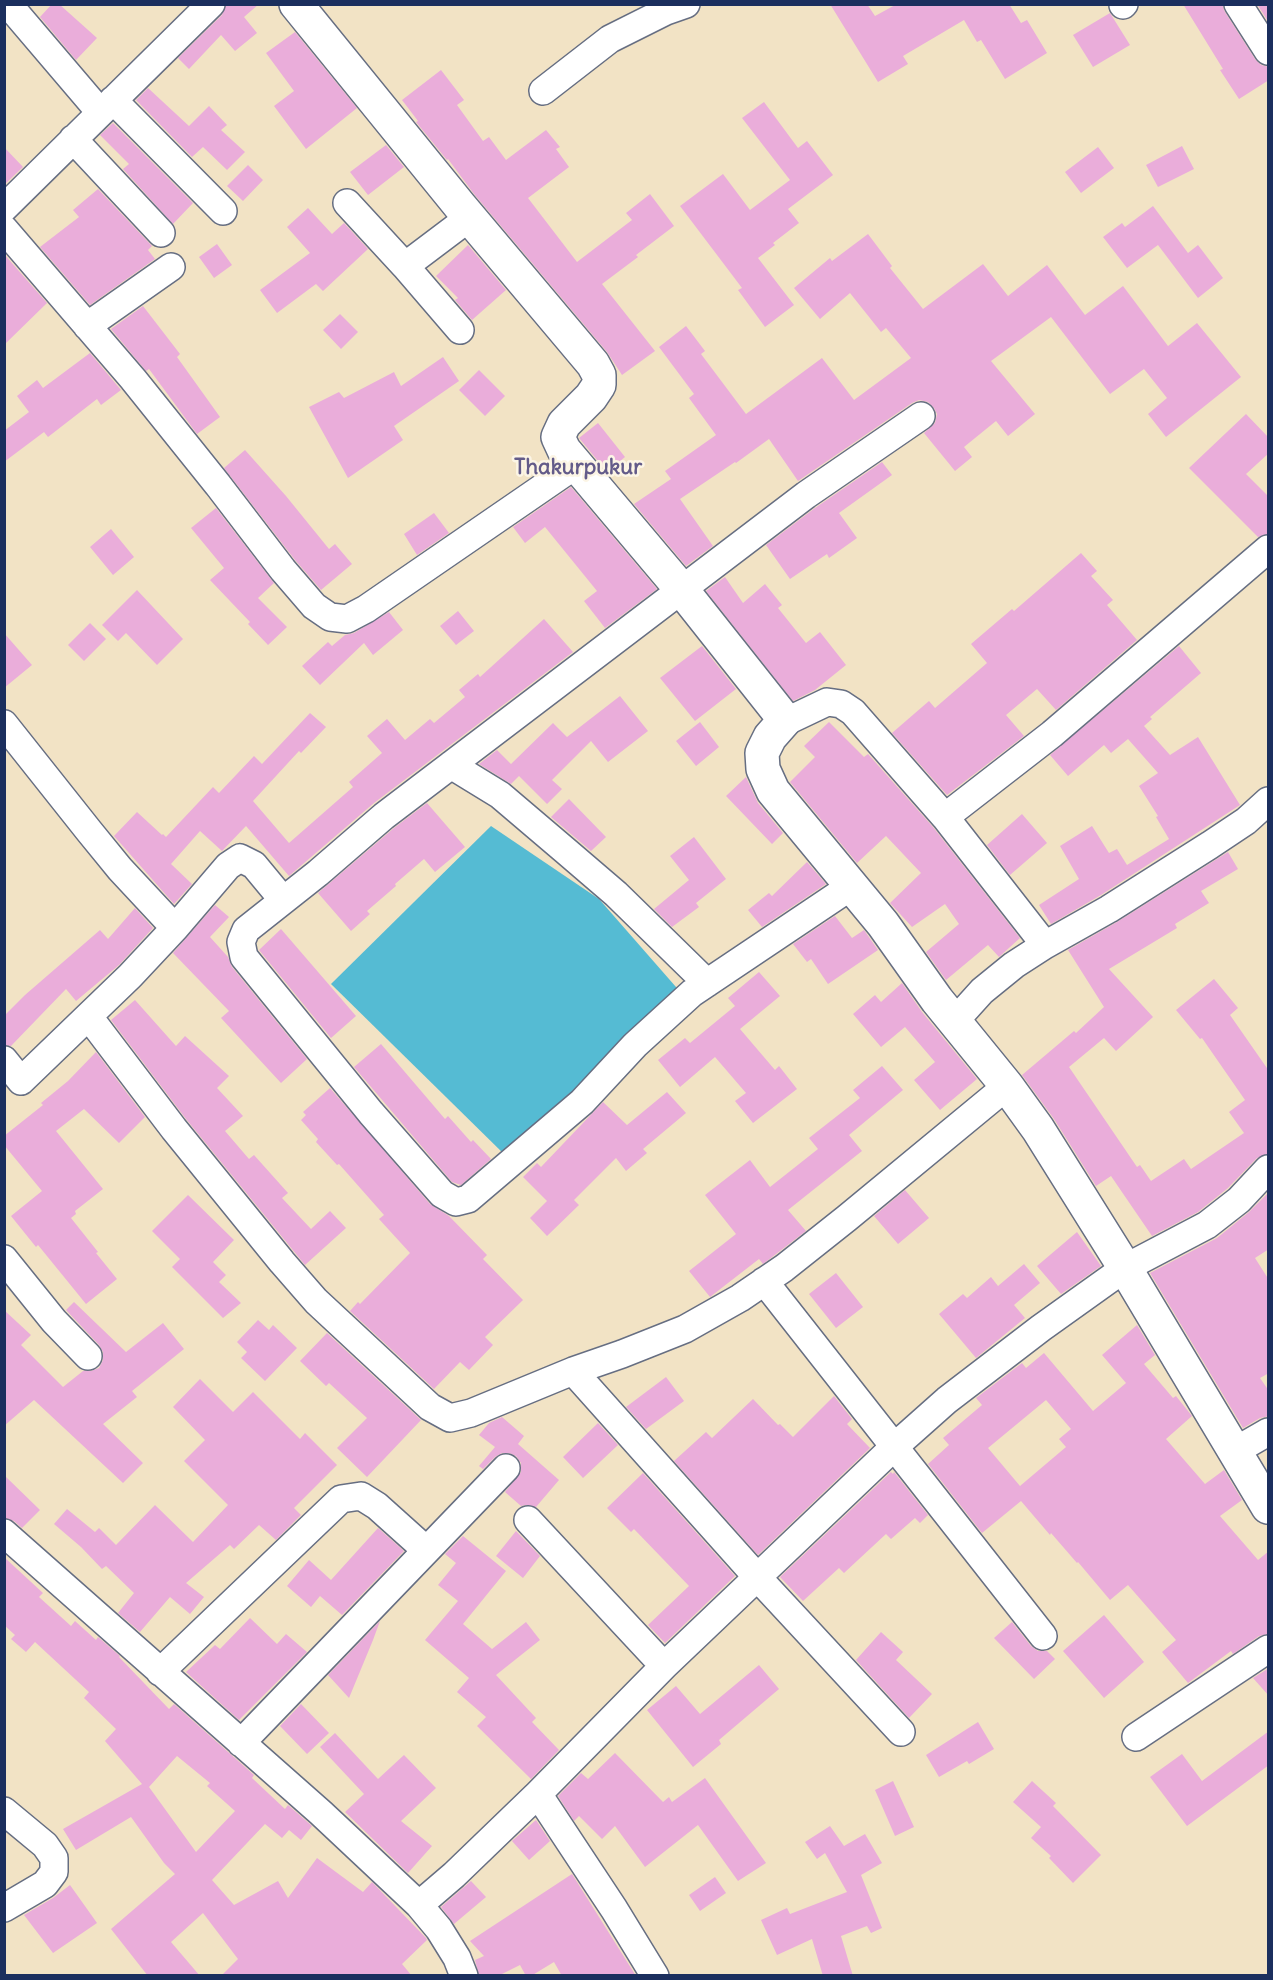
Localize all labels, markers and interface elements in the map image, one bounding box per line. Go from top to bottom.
district label: Thakurpukur [514,455,642,481]

